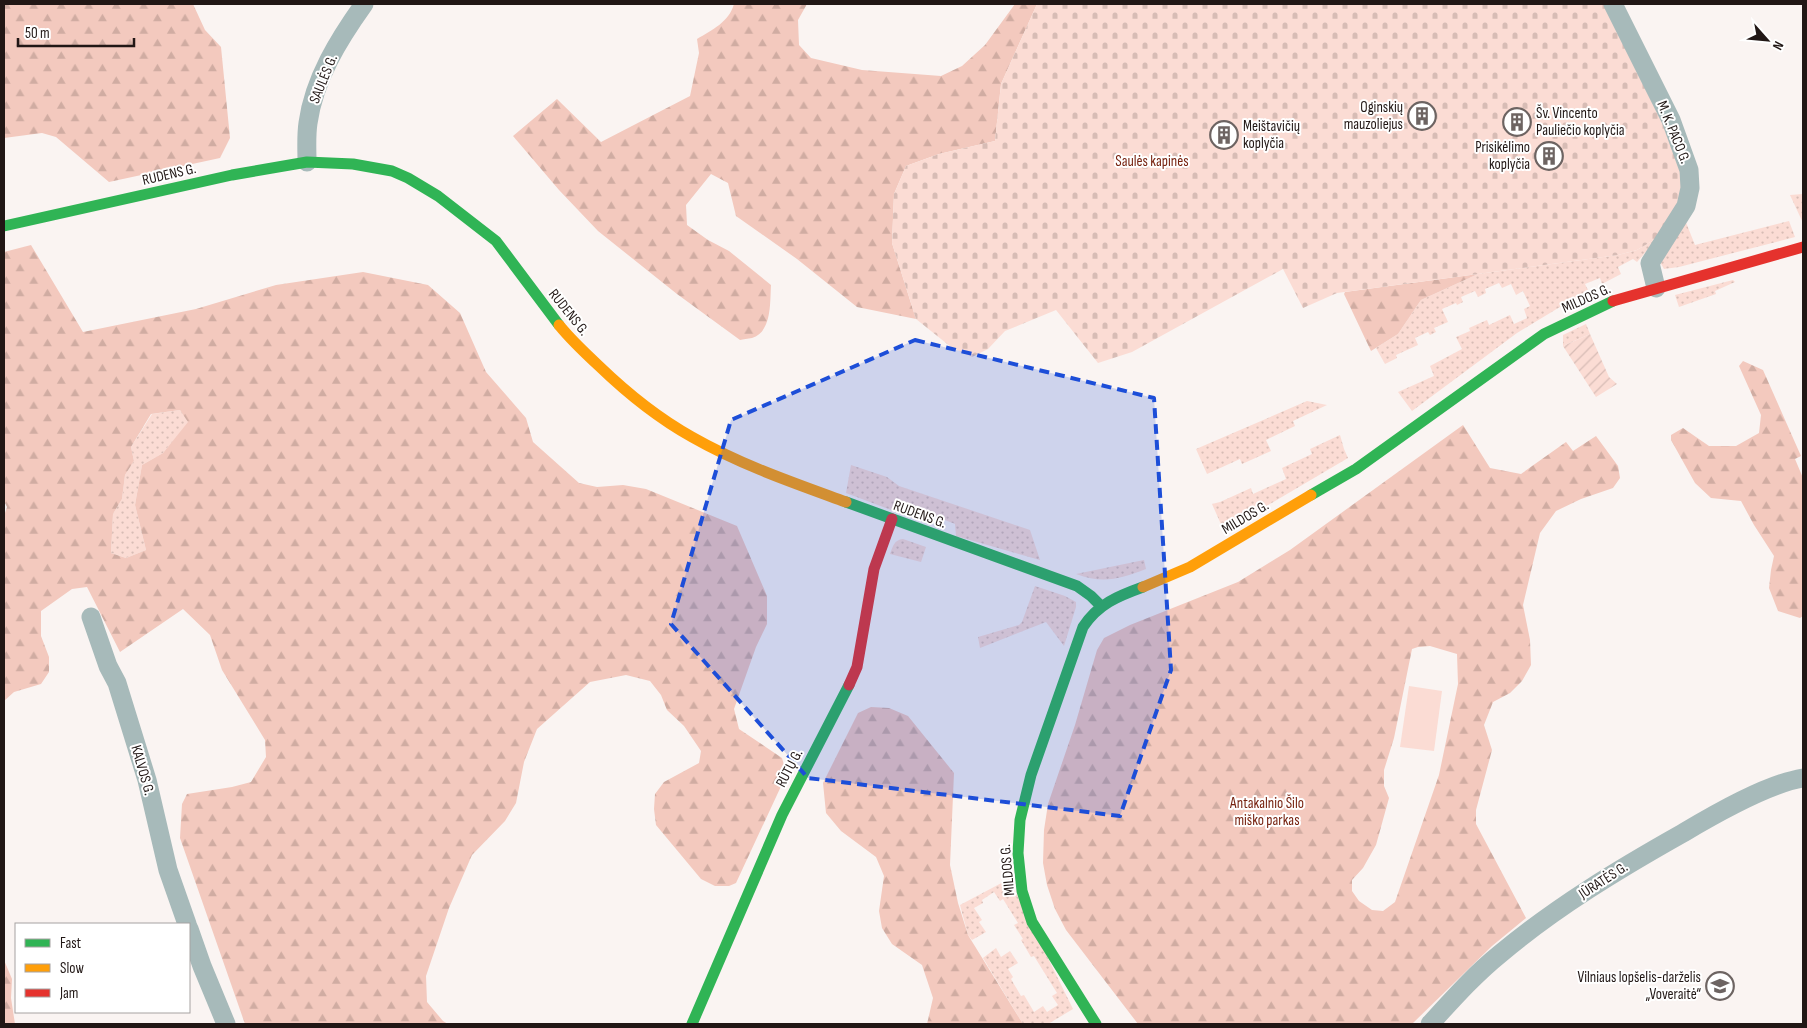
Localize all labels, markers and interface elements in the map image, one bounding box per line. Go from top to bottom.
scale bar [18,15,134,47]
north arrow [1742,15,1792,65]
text: 50 m [25,24,50,43]
text: N [1769,38,1787,53]
street label: SAULĖS G. [305,52,342,106]
place label: Oginskių mauzoliejus [1344,98,1403,134]
street label: M. K. PACO G. [1652,98,1695,166]
building icon: Oginskių mauzoliejus [1407,101,1437,131]
place label: Šv. Vincento Pauliečio koplyčia [1536,104,1625,140]
building icon: Šv. Vincento Pauliečio koplyčia [1502,107,1532,137]
place label: Meištavičių koplyčia [1243,117,1300,153]
building icon: Meištavičių koplyčia [1209,120,1239,150]
place label: Prisikėlimo koplyčia [1475,138,1530,174]
building icon: Prisikėlimo koplyčia [1534,141,1564,171]
park label: Saulės kapinės [1115,152,1189,171]
street label: RUDENS G. [140,159,198,190]
street label: MILDOS G. [1559,279,1614,318]
street label: RUDENS G. [544,285,593,340]
street label: RUDENS G. [891,496,949,533]
street label: MILDOS G. [1218,496,1272,539]
street label: KALVOS G. [126,743,159,797]
street label: RŪTŲ G. [772,746,807,791]
park label: Antakalnio Šilo miško parkas [1229,794,1304,830]
street label: MILDOS G. [996,843,1019,896]
street label: JŪRATĖS G. [1574,858,1631,904]
legend [15,923,190,1013]
text: Fast [60,934,82,953]
text: Slow [60,959,84,978]
place label: Vilniaus lopšelis-darželis „Voveraitė“ [1577,968,1701,1004]
school or university icon: Vilniaus lopšelis-darželis „Voveraitė“ [1705,971,1735,1001]
text: Jam [59,984,78,1003]

